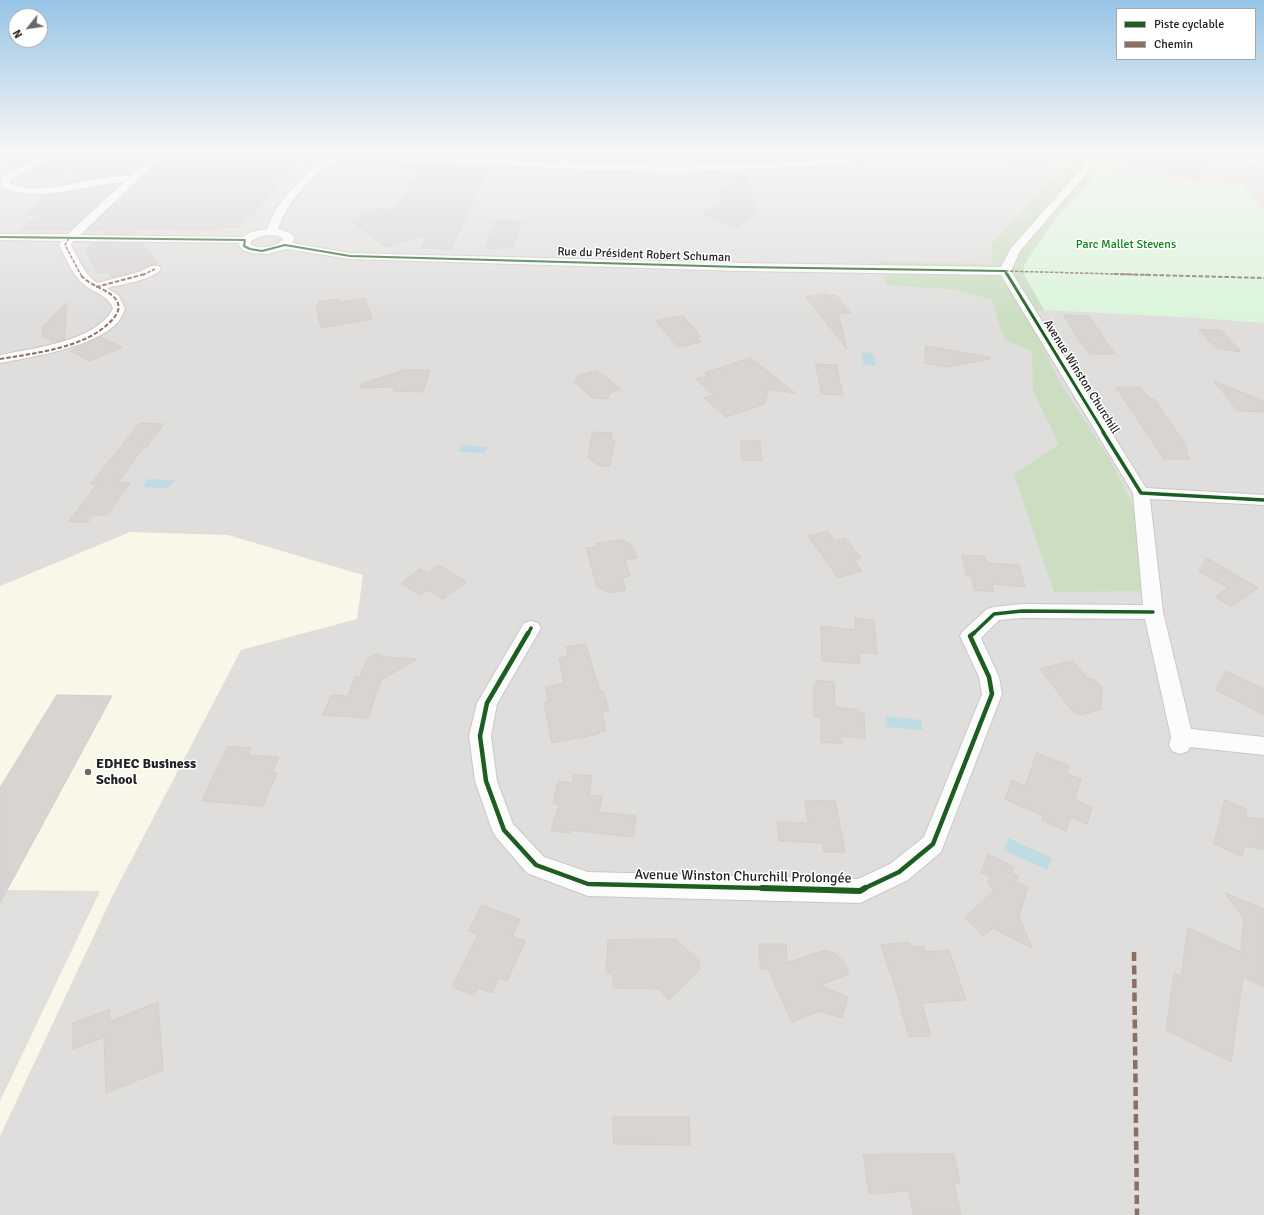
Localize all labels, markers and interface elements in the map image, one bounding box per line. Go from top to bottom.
north arrow [8,8,48,48]
legend [1116,8,1256,60]
text: Piste cyclable [1154,17,1224,32]
text: N [10,27,26,40]
text: Chemin [1154,37,1193,52]
park label: Parc Mallet Stevens [1076,238,1176,252]
street label: Rue du Président Robert Schuman [557,245,731,265]
street label: Avenue Winston Churchill [1040,317,1122,437]
place label: EDHEC Business School [96,756,196,788]
marker: EDHEC Business School [83,767,93,777]
street label: Avenue Winston Churchill Prolongée [634,867,852,887]

